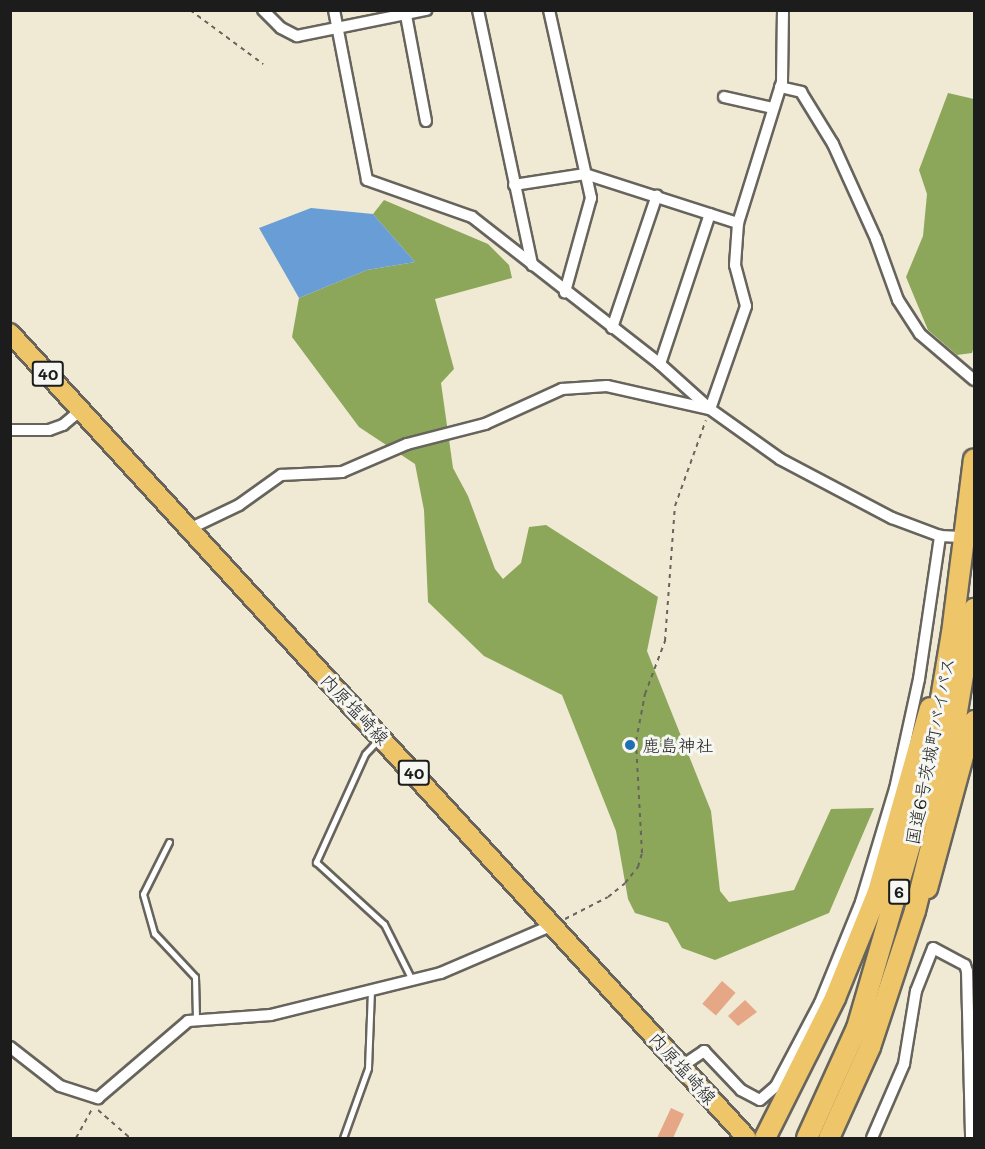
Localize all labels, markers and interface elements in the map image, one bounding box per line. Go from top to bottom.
road number: 40 [32,361,64,387]
street label: 国道6号茨城町バイパス [901,655,959,847]
street label: 内原塩崎線 [316,669,394,749]
place label: 鹿島神社 [642,734,714,756]
marker: 鹿島神社 [623,738,637,752]
road number: 40 [398,760,430,786]
road number: 6 [887,879,911,905]
street label: 内原塩崎線 [645,1027,721,1109]

